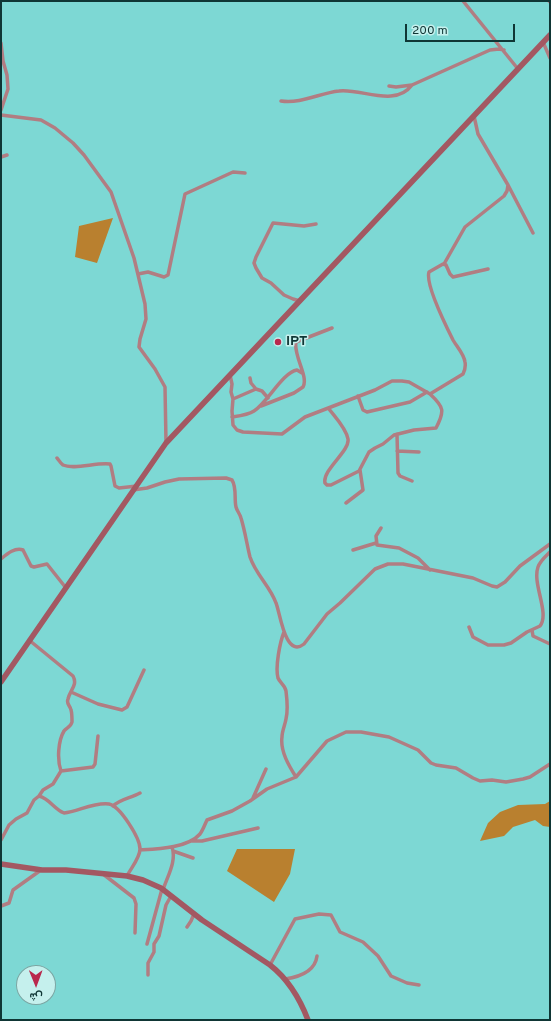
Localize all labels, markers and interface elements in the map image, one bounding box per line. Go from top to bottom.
scale bar [407,16,517,42]
text: 200 m [412,23,448,39]
place label: IPT [286,334,307,350]
marker: IPT [273,337,283,347]
north arrow [16,965,56,1005]
text: ش [29,989,43,1003]

